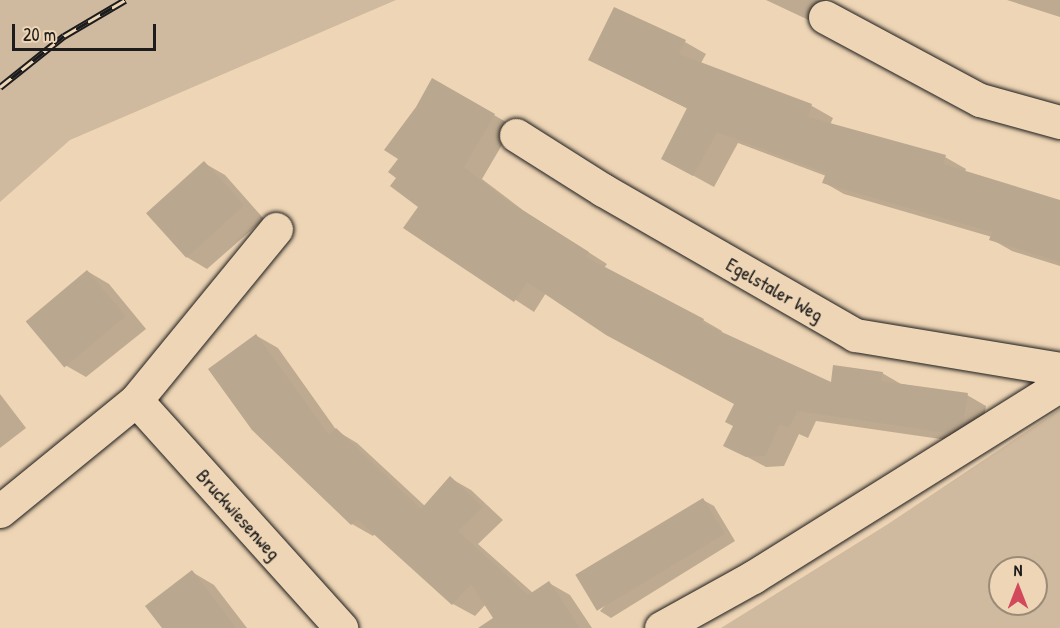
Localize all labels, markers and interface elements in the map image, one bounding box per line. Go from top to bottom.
scale bar [15,12,159,50]
text: 20 m [23,22,56,47]
street label: Egelstaler Weg [722,252,828,326]
street label: Bruckwiesenweg [192,463,286,565]
north arrow [988,556,1048,616]
text: N [1014,559,1022,581]

